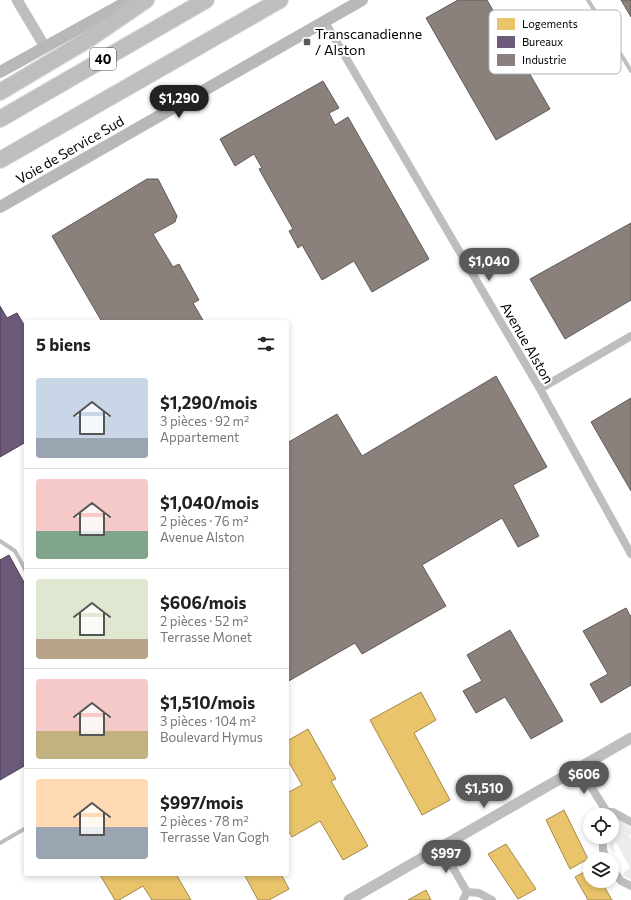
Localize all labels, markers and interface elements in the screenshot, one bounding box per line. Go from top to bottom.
legend [489,10,621,74]
text: Logements [522,17,578,30]
place label: Transcanadienne / Alston [315,25,422,58]
text: Bureaux [522,35,563,48]
marker: Transcanadienne / Alston [302,37,312,47]
road number: 40 [90,48,116,70]
text: Industrie [522,53,567,66]
pin: $1,290 [146,85,212,119]
text: $1,290 [159,90,199,106]
street label: Voie de Service Sud [13,112,127,187]
pin: $1,040 [456,248,522,282]
text: $1,040 [468,253,510,269]
street label: Avenue Alston [497,299,558,386]
icon: filters [255,333,277,355]
text: 5 biens [36,334,91,355]
text: $1,290/mois [160,392,258,413]
icon: home [68,394,116,442]
text: 3 pièces · 92 m² [160,413,249,429]
text: Appartement [160,429,239,445]
text: $1,040/mois [160,492,259,513]
icon: home [68,495,116,543]
text: 2 pièces · 76 m² [160,513,249,529]
text: Avenue Alston [160,529,244,545]
text: $606/mois [160,592,247,613]
icon: home [68,595,116,643]
text: 2 pièces · 52 m² [160,613,249,629]
text: Terrasse Monet [160,629,252,645]
text: $1,510/mois [160,692,255,713]
icon: home [68,695,116,743]
text: 3 pièces · 104 m² [160,713,256,729]
text: Boulevard Hymus [160,729,263,745]
pin: $606 [560,761,608,795]
text: $606 [568,766,600,782]
pin: $1,510 [451,775,517,809]
text: $1,510 [465,780,503,796]
text: $997/mois [160,792,243,813]
icon: home [68,795,116,843]
map controls [583,808,619,888]
button: locate [583,808,619,844]
text: 2 pièces · 78 m² [160,813,249,829]
text: Terrasse Van Gogh [160,829,269,845]
pin: $997 [422,840,470,874]
text: $997 [431,845,461,861]
button: layers [583,852,619,888]

